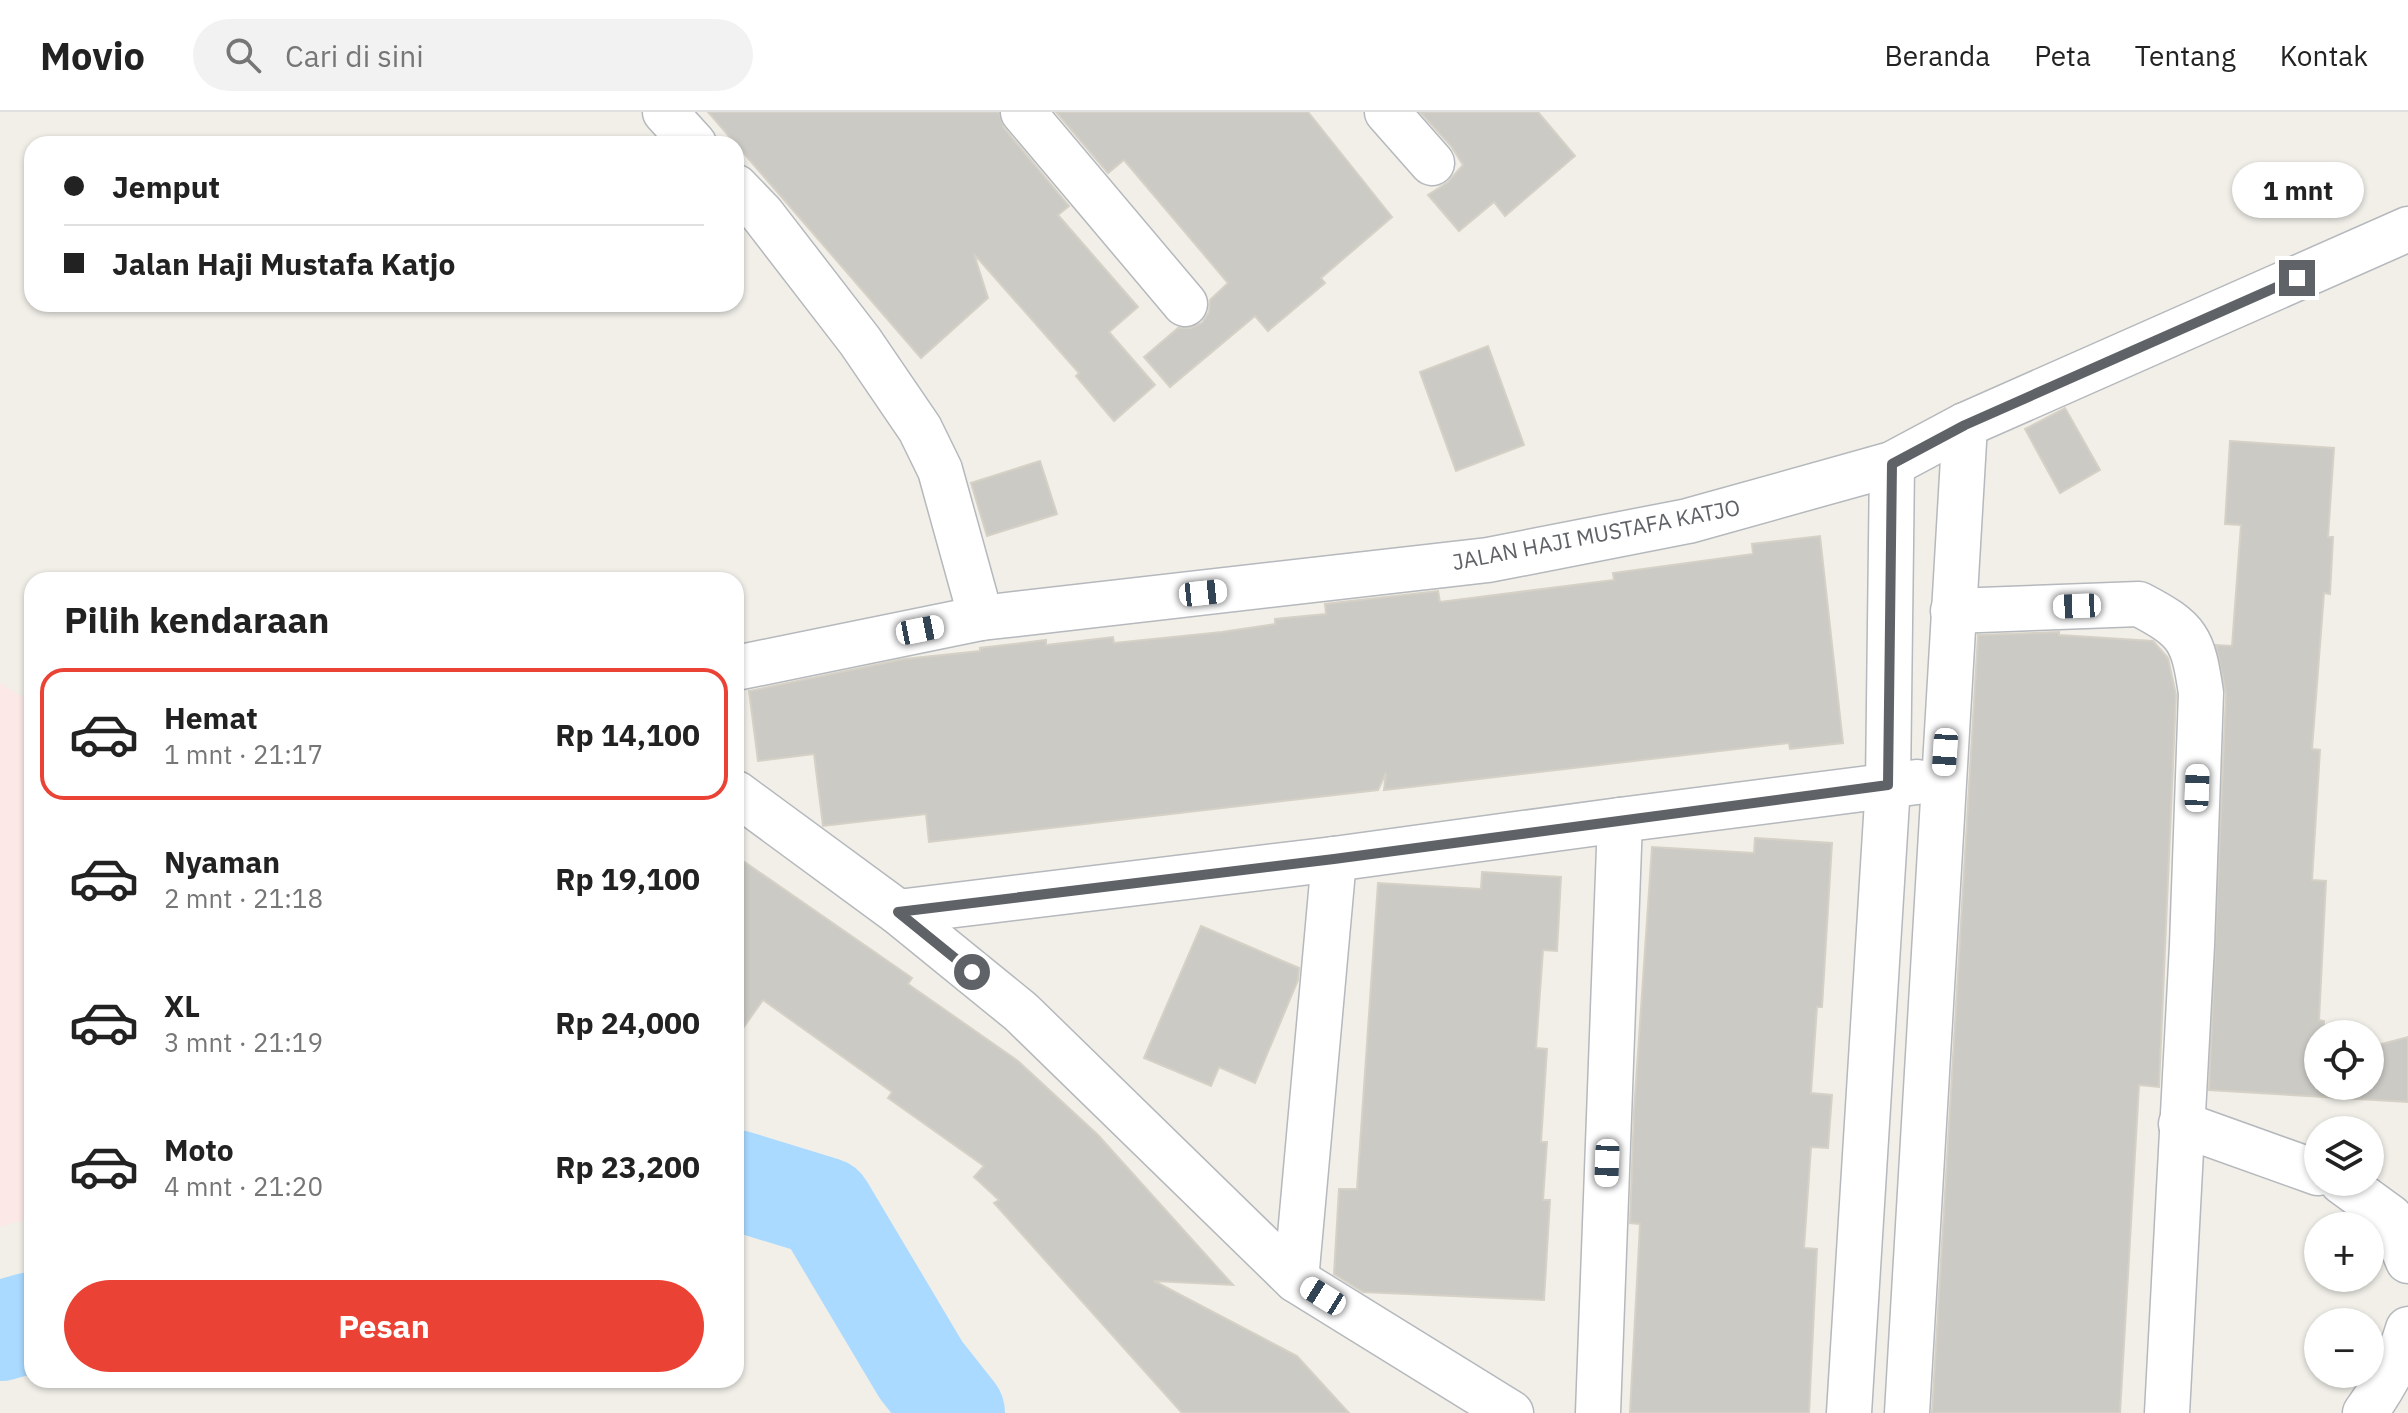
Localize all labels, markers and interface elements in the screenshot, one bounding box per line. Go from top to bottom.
search box [193,19,753,91]
text: Movio [40,31,145,80]
icon: search [221,33,265,77]
text: Cari di sini [285,36,424,75]
text: Beranda [1884,37,1990,74]
text: Peta [2034,37,2091,74]
text: Tentang [2135,37,2236,74]
text: Kontak [2280,37,2368,74]
callout: 1 mnt [2231,162,2363,218]
text: Jemput [112,167,220,206]
text: 1 mnt [2263,173,2333,207]
text: Jalan Haji Mustafa Katjo [112,244,455,283]
route end [2279,260,2315,296]
street label: JALAN HAJI MUSTAFA KATJO [1450,492,1742,576]
car [1178,579,1228,607]
car [2053,593,2101,619]
text: Pilih kendaraan [64,596,329,643]
car [894,614,946,646]
icon: car [68,698,140,770]
text: Hemat [164,698,258,737]
text: Rp 14,100 [555,715,700,754]
car [1931,727,1959,777]
text: 1 mnt · 21:17 [164,737,323,771]
car [2184,764,2210,812]
icon: car [68,842,140,914]
text: Nyaman [164,842,280,881]
text: Rp 19,100 [555,859,700,898]
text: 2 mnt · 21:18 [164,881,323,915]
route start [954,954,990,990]
icon: car [68,986,140,1058]
text: XL [164,986,200,1025]
text: Rp 24,000 [555,1003,700,1042]
map controls [2304,1020,2384,1388]
button: locate [2304,1020,2384,1100]
text: 3 mnt · 21:19 [164,1025,323,1059]
button: layers [2304,1116,2384,1196]
icon: car [68,1130,140,1202]
text: Moto [164,1130,234,1169]
car [1594,1139,1620,1187]
text: Rp 23,200 [555,1147,700,1186]
text: 4 mnt · 21:20 [164,1169,323,1203]
button: + [2304,1212,2384,1292]
car [1296,1273,1350,1319]
button: Pesan [64,1280,704,1372]
button: − [2304,1308,2384,1388]

